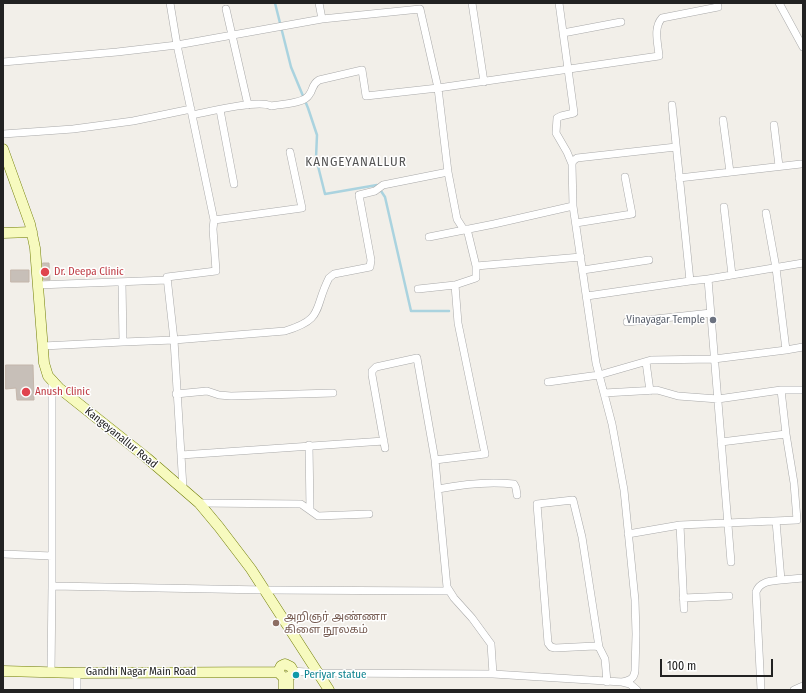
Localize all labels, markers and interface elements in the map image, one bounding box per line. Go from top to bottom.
district label: KANGEYANALLUR [305,154,407,170]
place label: Dr. Deepa Clinic [54,265,124,279]
marker: Dr. Deepa Clinic [39,266,51,278]
place label: Vinayagar Temple [626,313,705,327]
marker: Vinayagar Temple [708,315,718,325]
place label: Anush Clinic [35,385,90,399]
marker: Anush Clinic [20,386,32,398]
street label: Kangeyanallur Road [82,405,160,471]
place label: அறிஞர் அண்ணா கிளை நூலகம் [284,610,387,636]
marker: அறிஞர் அண்ணா கிளை நூலகம் [271,618,281,628]
scale bar [662,651,775,677]
text: 100 m [667,659,696,673]
street label: Gandhi Nagar Main Road [86,665,196,679]
place label: Periyar statue [304,668,366,682]
marker: Periyar statue [291,670,301,680]

